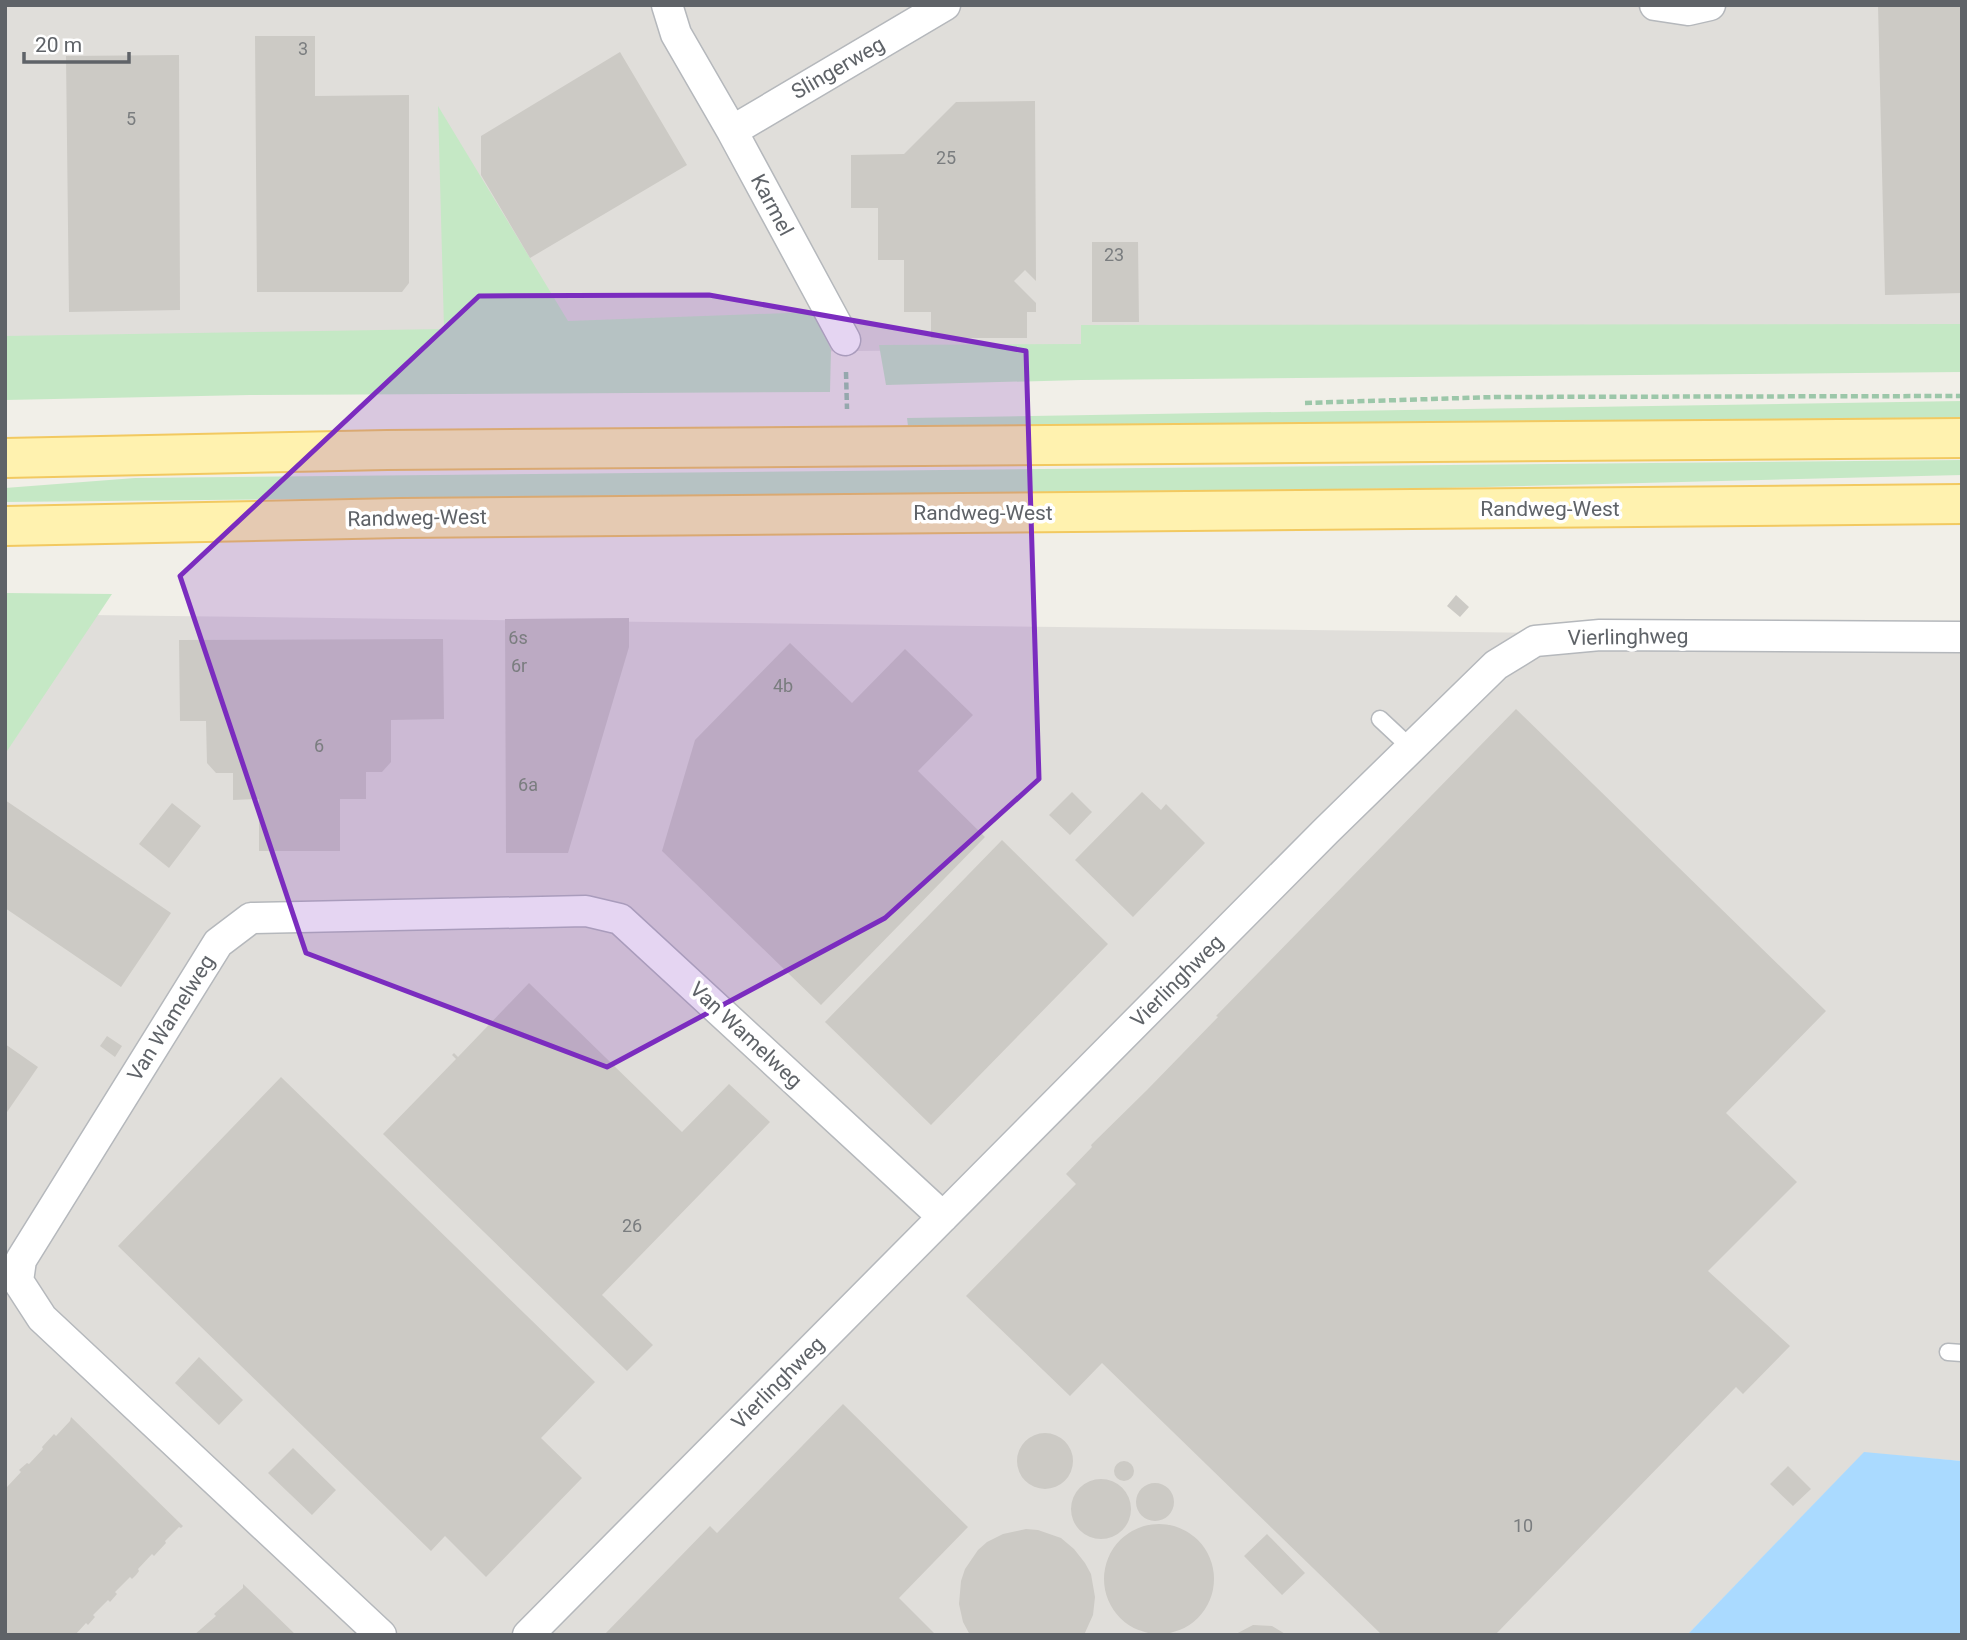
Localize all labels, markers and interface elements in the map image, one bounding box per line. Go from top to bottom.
scale bar [24,21,130,65]
street label: Slingerweg [787,32,889,104]
text: 20 m [35,33,82,57]
house number: 3 [298,38,308,59]
house number: 5 [126,108,136,129]
house number: 25 [936,147,956,168]
street label: Karmel [746,170,798,240]
house number: 23 [1104,244,1124,265]
street label: Randweg-West [1480,497,1620,521]
street label: Randweg-West [913,501,1053,525]
street label: Randweg-West [347,505,487,531]
street label: Vierlinghweg [1567,624,1689,650]
house number: 6s [508,627,528,648]
house number: 6r [511,655,527,676]
house number: 4b [773,675,793,696]
house number: 6 [314,735,324,756]
house number: 6a [518,774,538,795]
street label: Vierlinghweg [1126,930,1228,1032]
street label: Van Wamelweg [123,950,219,1086]
street label: Van Wamelweg [685,977,807,1093]
house number: 26 [622,1215,642,1236]
street label: Vierlinghweg [727,1332,829,1434]
house number: 10 [1513,1515,1533,1536]

